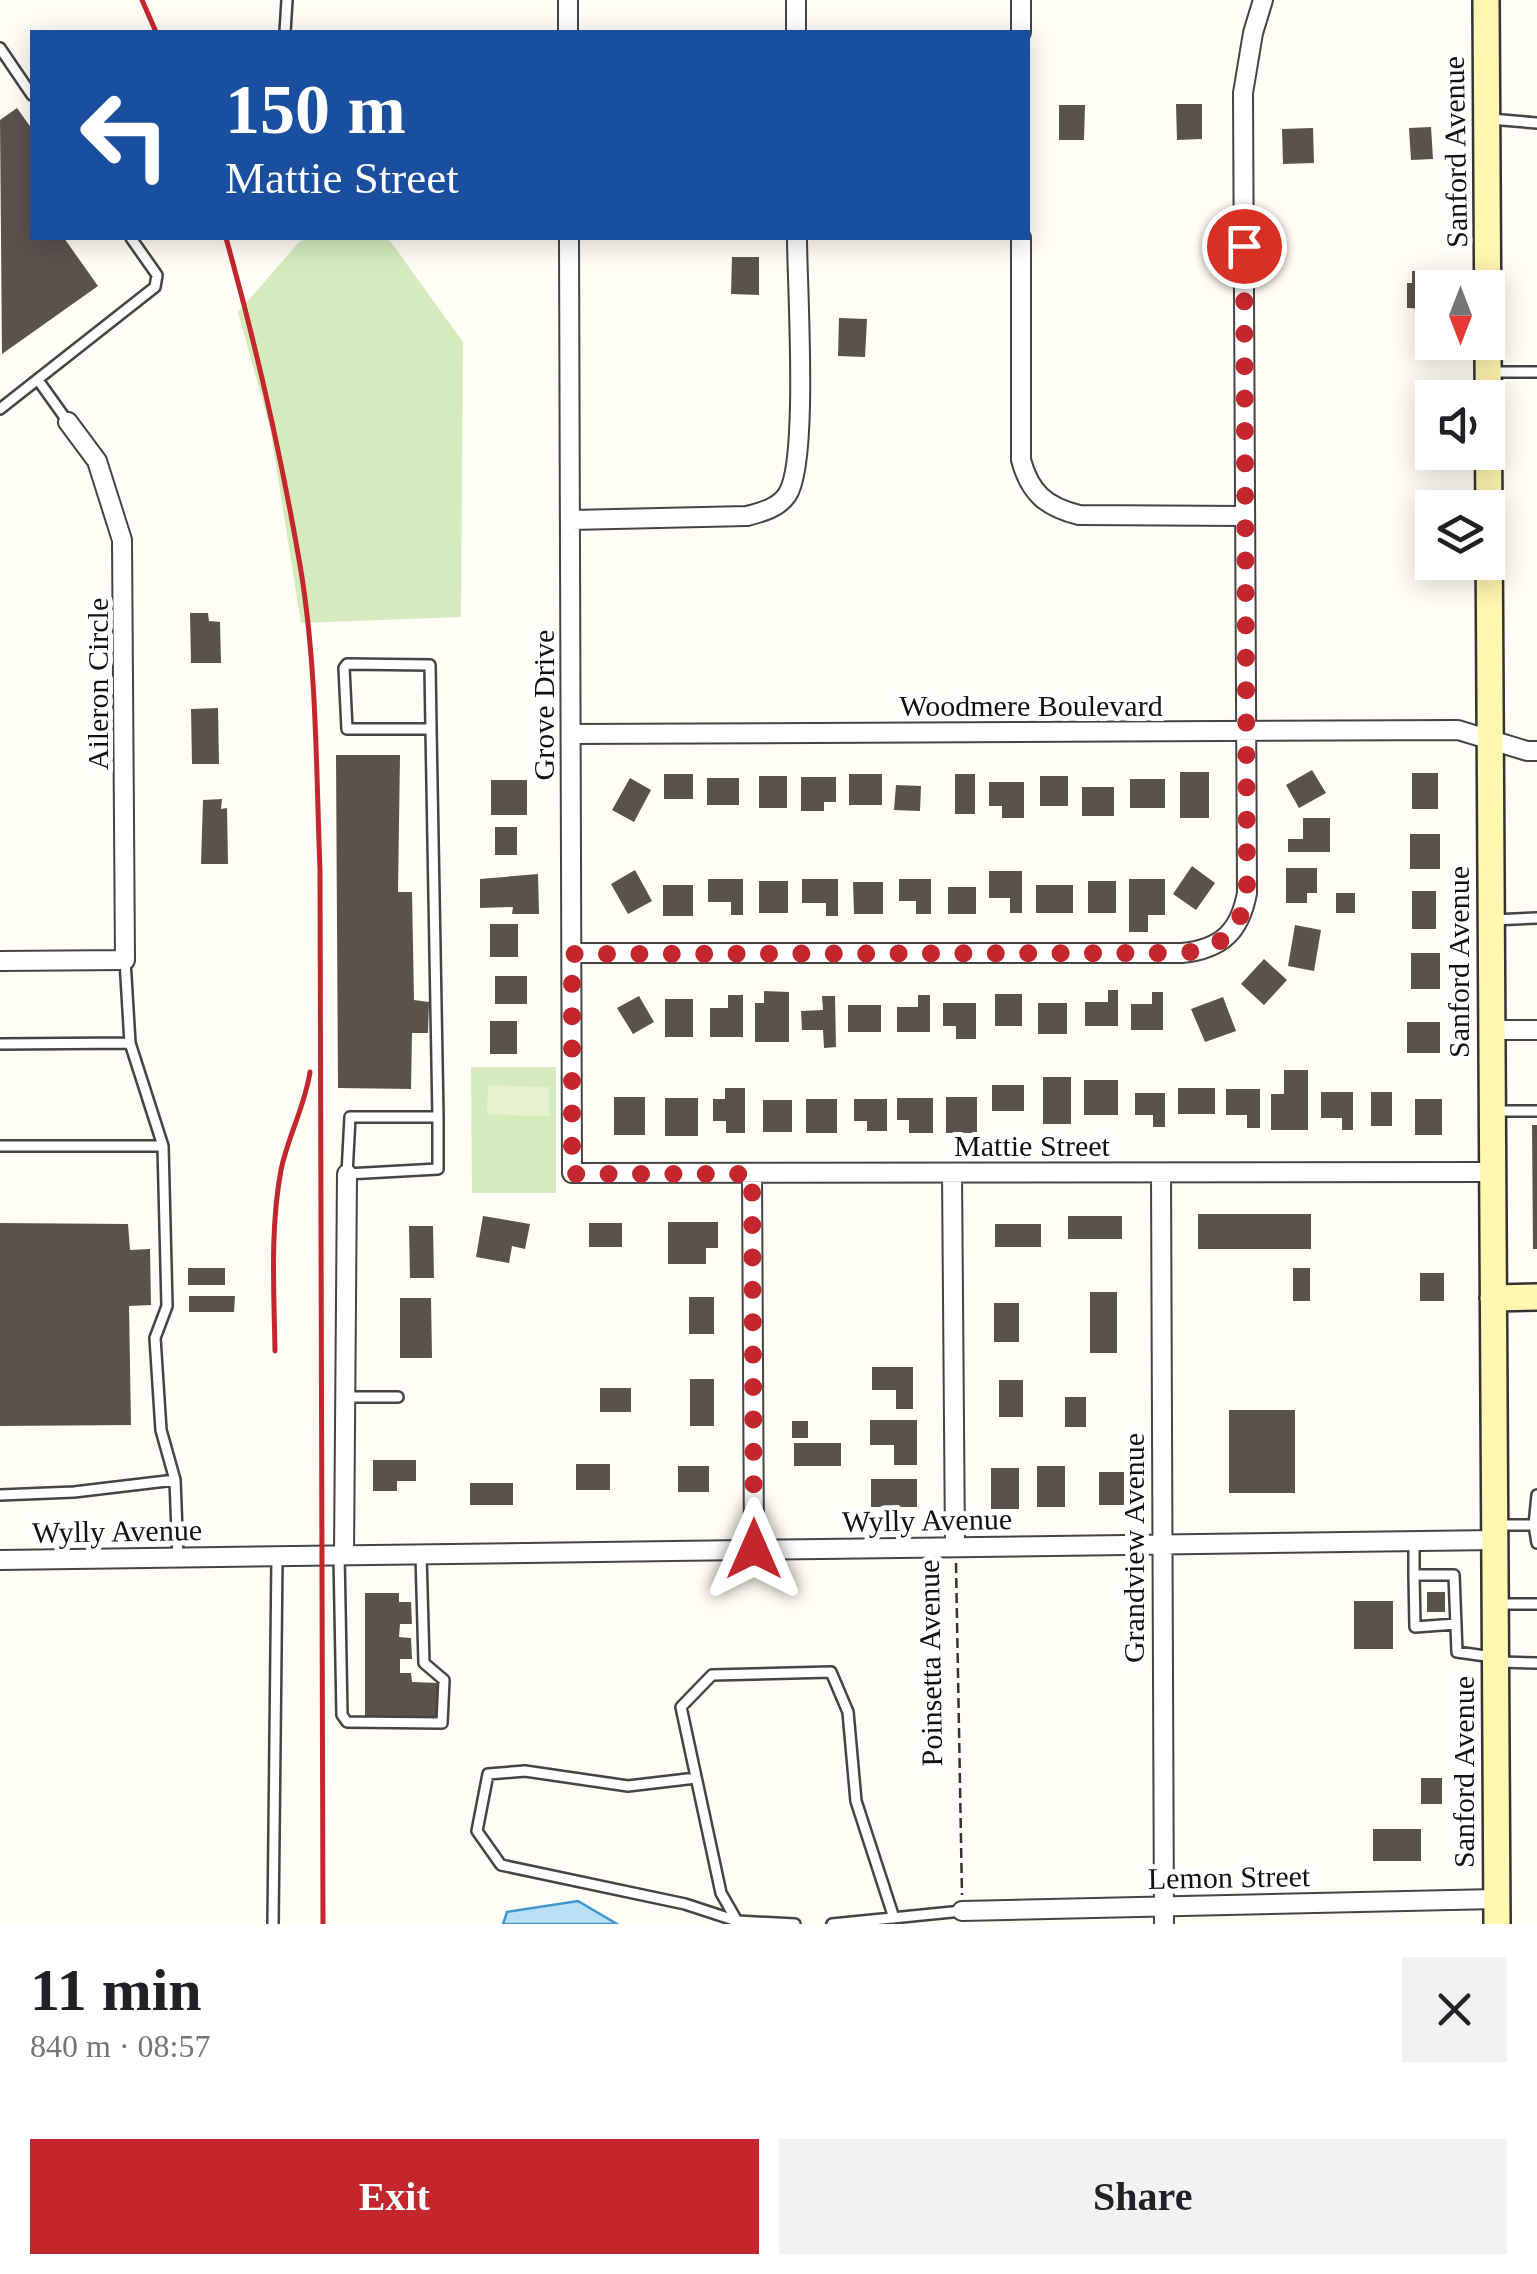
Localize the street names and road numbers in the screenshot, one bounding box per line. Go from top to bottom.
street label: Sanford Avenue [1437,56,1473,248]
street label: Aileron Circle [81,598,114,770]
street label: Grove Drive [527,630,560,780]
street label: Woodmere Boulevard [899,689,1163,722]
street label: Sanford Avenue [1442,866,1475,1058]
street label: Mattie Street [954,1129,1111,1162]
street label: Grandview Avenue [1117,1433,1150,1663]
street label: Wylly Avenue [842,1502,1012,1538]
street label: Wylly Avenue [32,1513,202,1549]
street label: Poinsetta Avenue [912,1559,948,1767]
street label: Sanford Avenue [1447,1676,1480,1868]
street label: Lemon Street [1147,1859,1311,1895]

